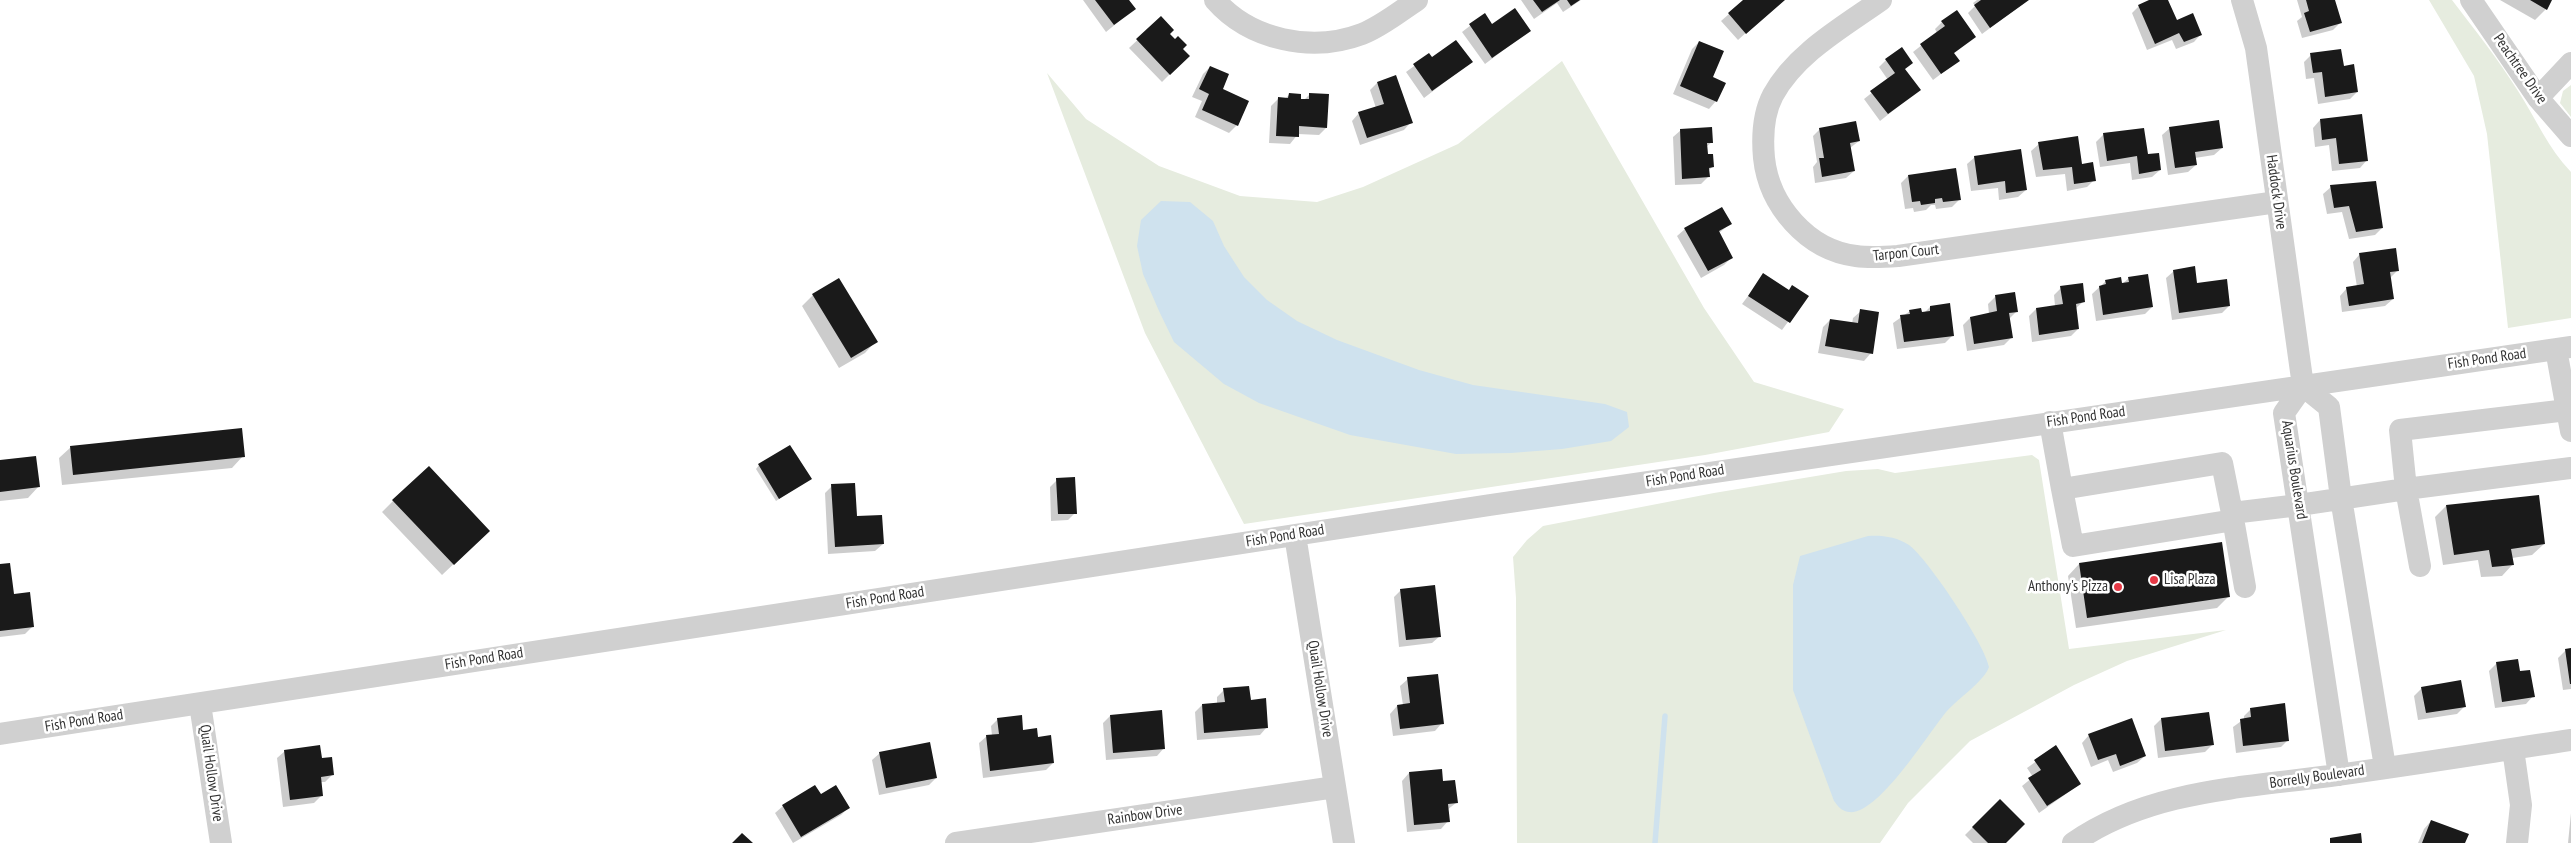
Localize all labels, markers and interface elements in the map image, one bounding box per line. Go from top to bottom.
street label: Peachtree Drive [2489,30,2551,108]
street label: Haddock Drive [2262,154,2290,230]
street label: Tarpon Court [1872,241,1940,265]
street label: Fish Pond Road [2447,345,2527,373]
street label: Fish Pond Road [2046,403,2126,431]
street label: Aquarius Boulevard [2277,419,2311,521]
street label: Fish Pond Road [1645,461,1725,491]
street label: Fish Pond Road [1245,521,1325,551]
place label: Lisa Plaza [2164,571,2215,589]
marker: Lisa Plaza [2148,574,2160,586]
place label: Anthony's Pizza [2028,578,2108,596]
marker: Anthony's Pizza [2112,581,2124,593]
street label: Fish Pond Road [845,583,925,613]
street label: Quail Hollow Drive [1303,639,1337,739]
street label: Fish Pond Road [444,644,524,674]
street label: Fish Pond Road [44,706,124,736]
street label: Quail Hollow Drive [195,723,227,823]
street label: Borrelly Boulevard [2268,761,2366,793]
street label: Rainbow Drive [1107,801,1183,829]

